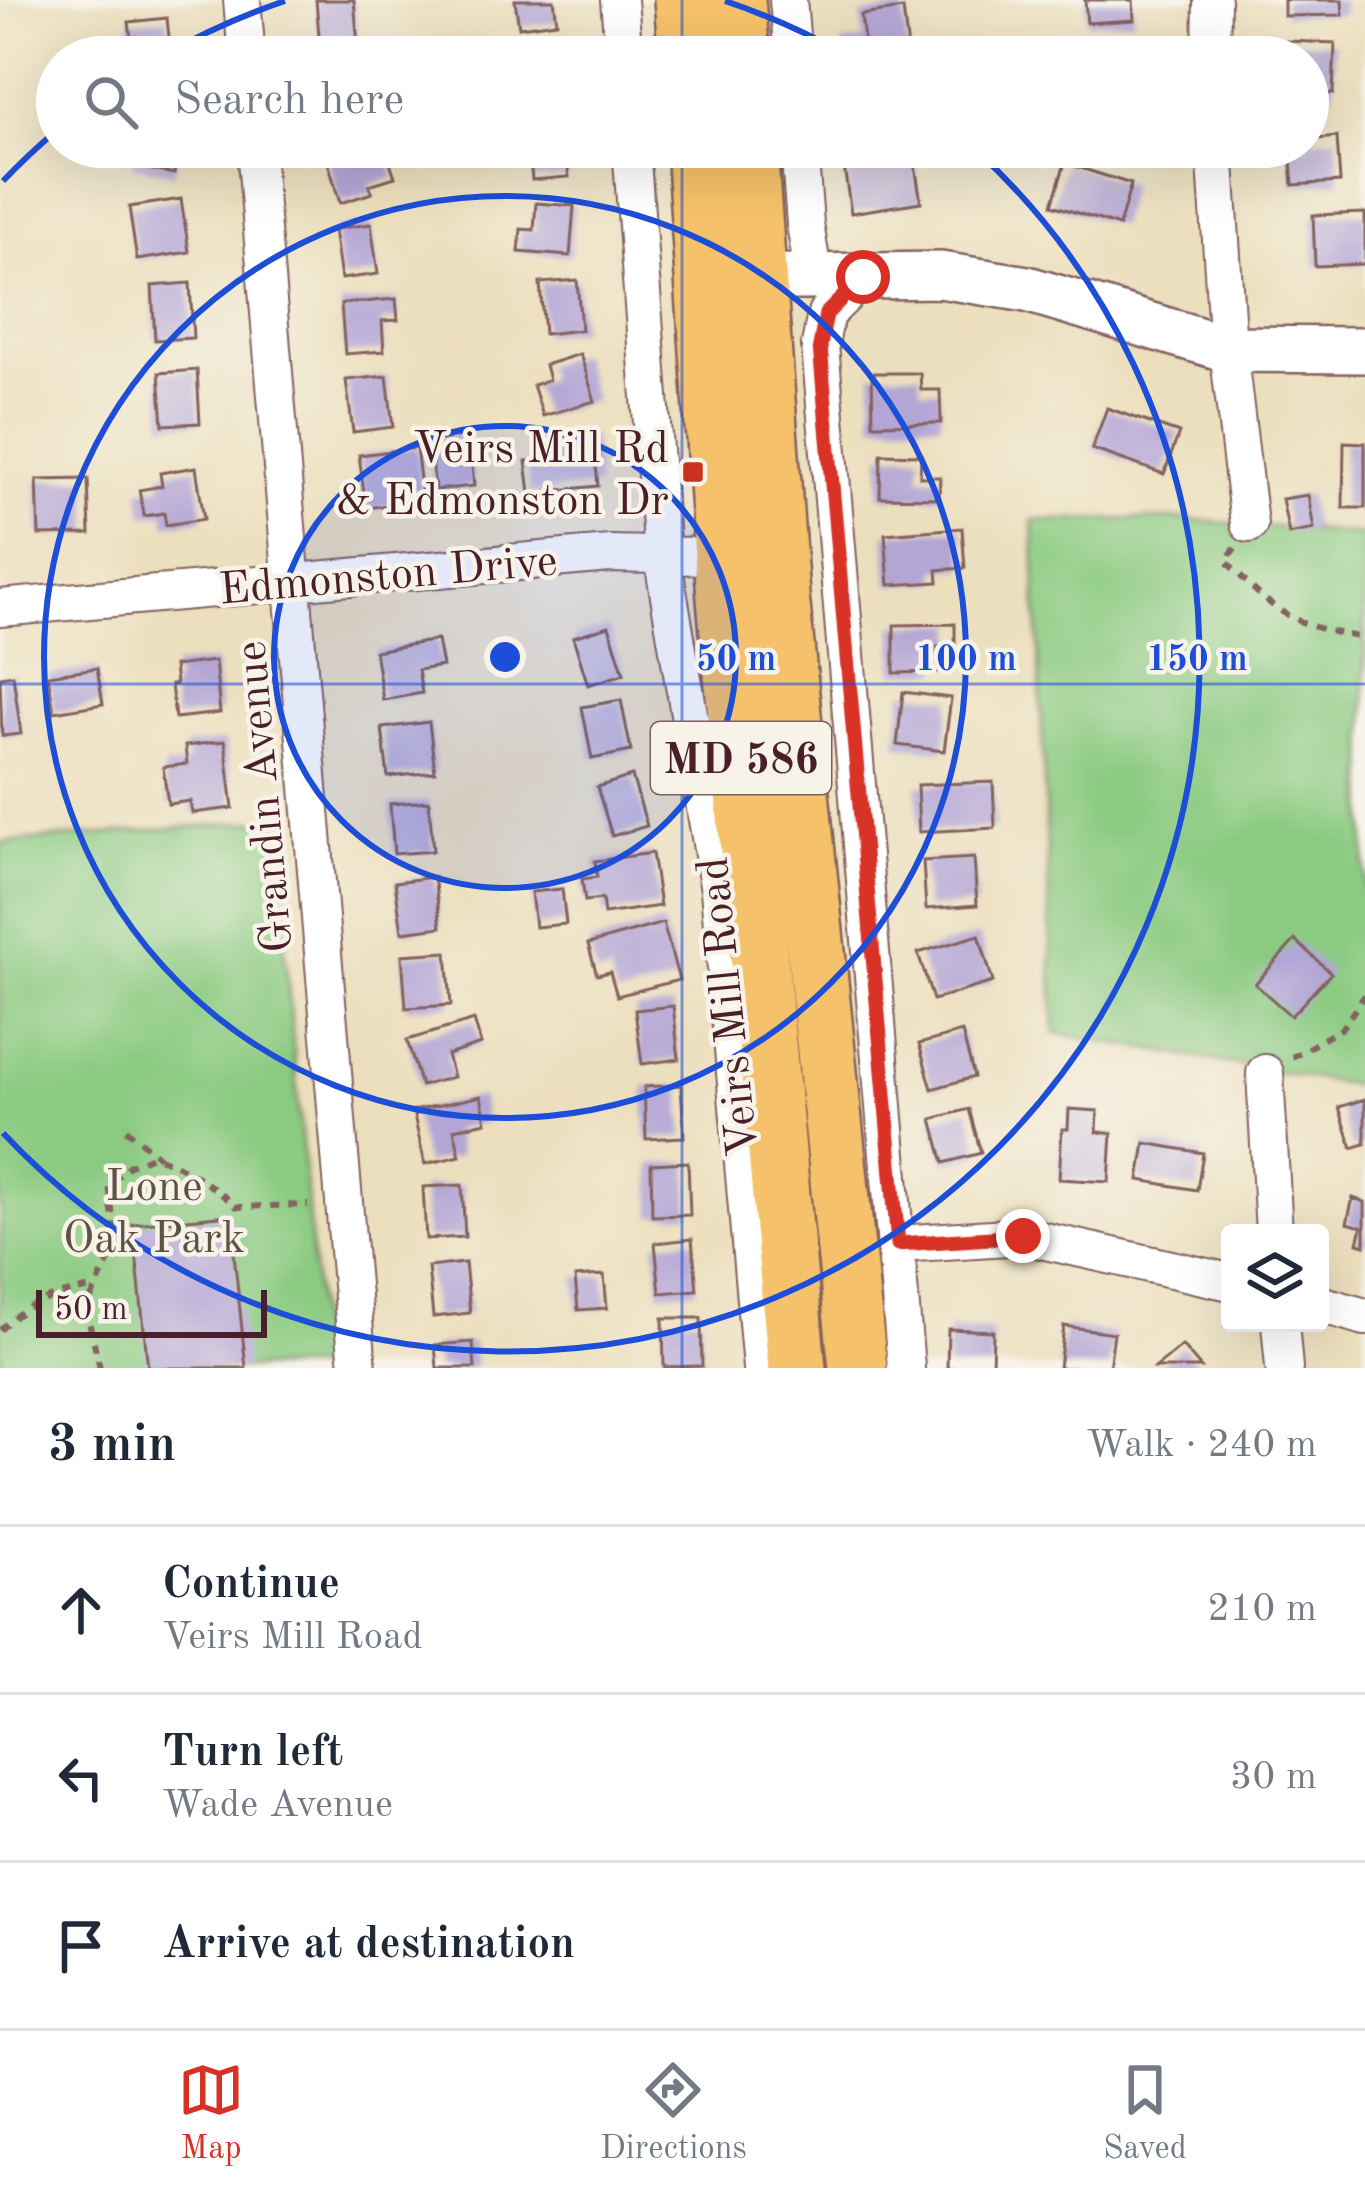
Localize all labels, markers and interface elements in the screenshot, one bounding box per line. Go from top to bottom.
search box [36,36,1329,168]
icon: search [78,69,144,135]
text: Search here [174,79,404,124]
route start [836,250,890,304]
place label: Veirs Mill Rd & Edmonston Dr [336,428,669,525]
marker: Veirs Mill Rd & Edmonston Dr [680,459,706,485]
street label: Edmonston Drive [217,540,559,615]
centre of rings [484,636,526,678]
street label: Grandin Avenue [230,639,303,954]
text: 50 m [696,643,776,679]
text: 100 m [915,643,1017,679]
text: 150 m [1146,643,1248,679]
road number: MD 586 [651,722,831,794]
street label: Veirs Mill Road [692,855,769,1158]
park label: Lone Oak Park [63,1166,245,1263]
route end [996,1209,1050,1263]
map controls [1221,1224,1329,1332]
button: layers [1221,1224,1329,1332]
scale bar [36,1284,267,1337]
text: 50 m [54,1294,128,1327]
text: 3 min [48,1421,176,1472]
text: Walk · 240 m [1086,1426,1317,1465]
text: Continue [162,1563,340,1608]
icon: ahead [48,1577,114,1643]
text: 210 m [1207,1590,1317,1629]
text: Veirs Mill Road [162,1618,423,1657]
text: Turn left [162,1731,343,1776]
icon: left [48,1745,114,1811]
text: 30 m [1230,1758,1317,1797]
text: Wade Avenue [162,1786,393,1825]
icon: arrive [48,1913,114,1979]
text: Arrive at destination [162,1923,575,1968]
tab: Map [178,2057,244,2170]
tab: Directions [600,2057,747,2170]
tab: Saved [1103,2057,1187,2170]

